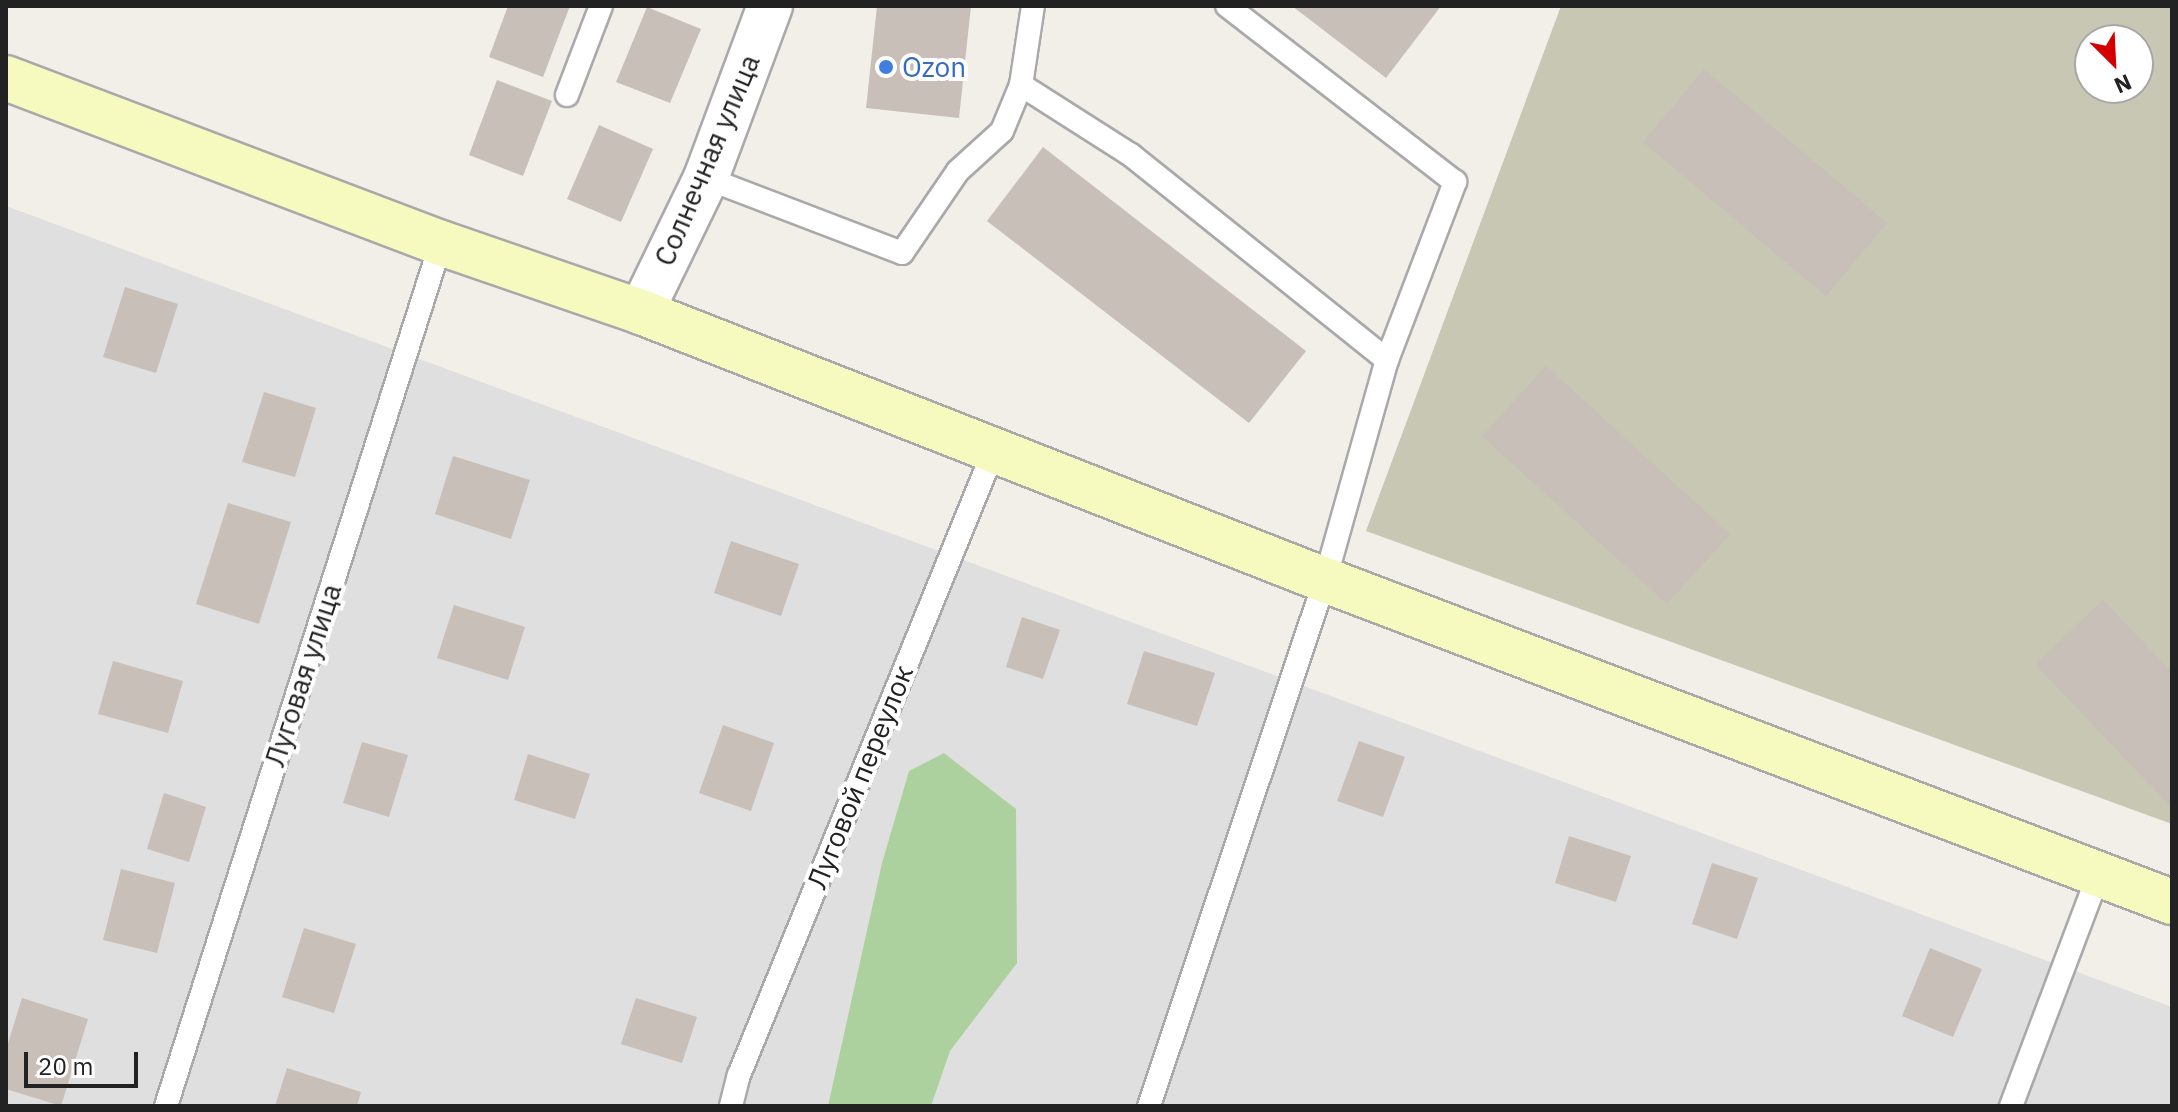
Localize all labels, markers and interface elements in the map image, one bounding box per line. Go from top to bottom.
north arrow [2074,24,2154,104]
street label: Солнечная улица [647,49,767,271]
place label: Ozon [902,50,966,84]
marker: Ozon [877,58,895,76]
text: N [2110,68,2136,101]
street label: Луговая улица [258,579,348,771]
street label: Луговой переулок [800,660,920,894]
scale bar [28,1036,142,1086]
text: 20 m [38,1050,93,1082]

